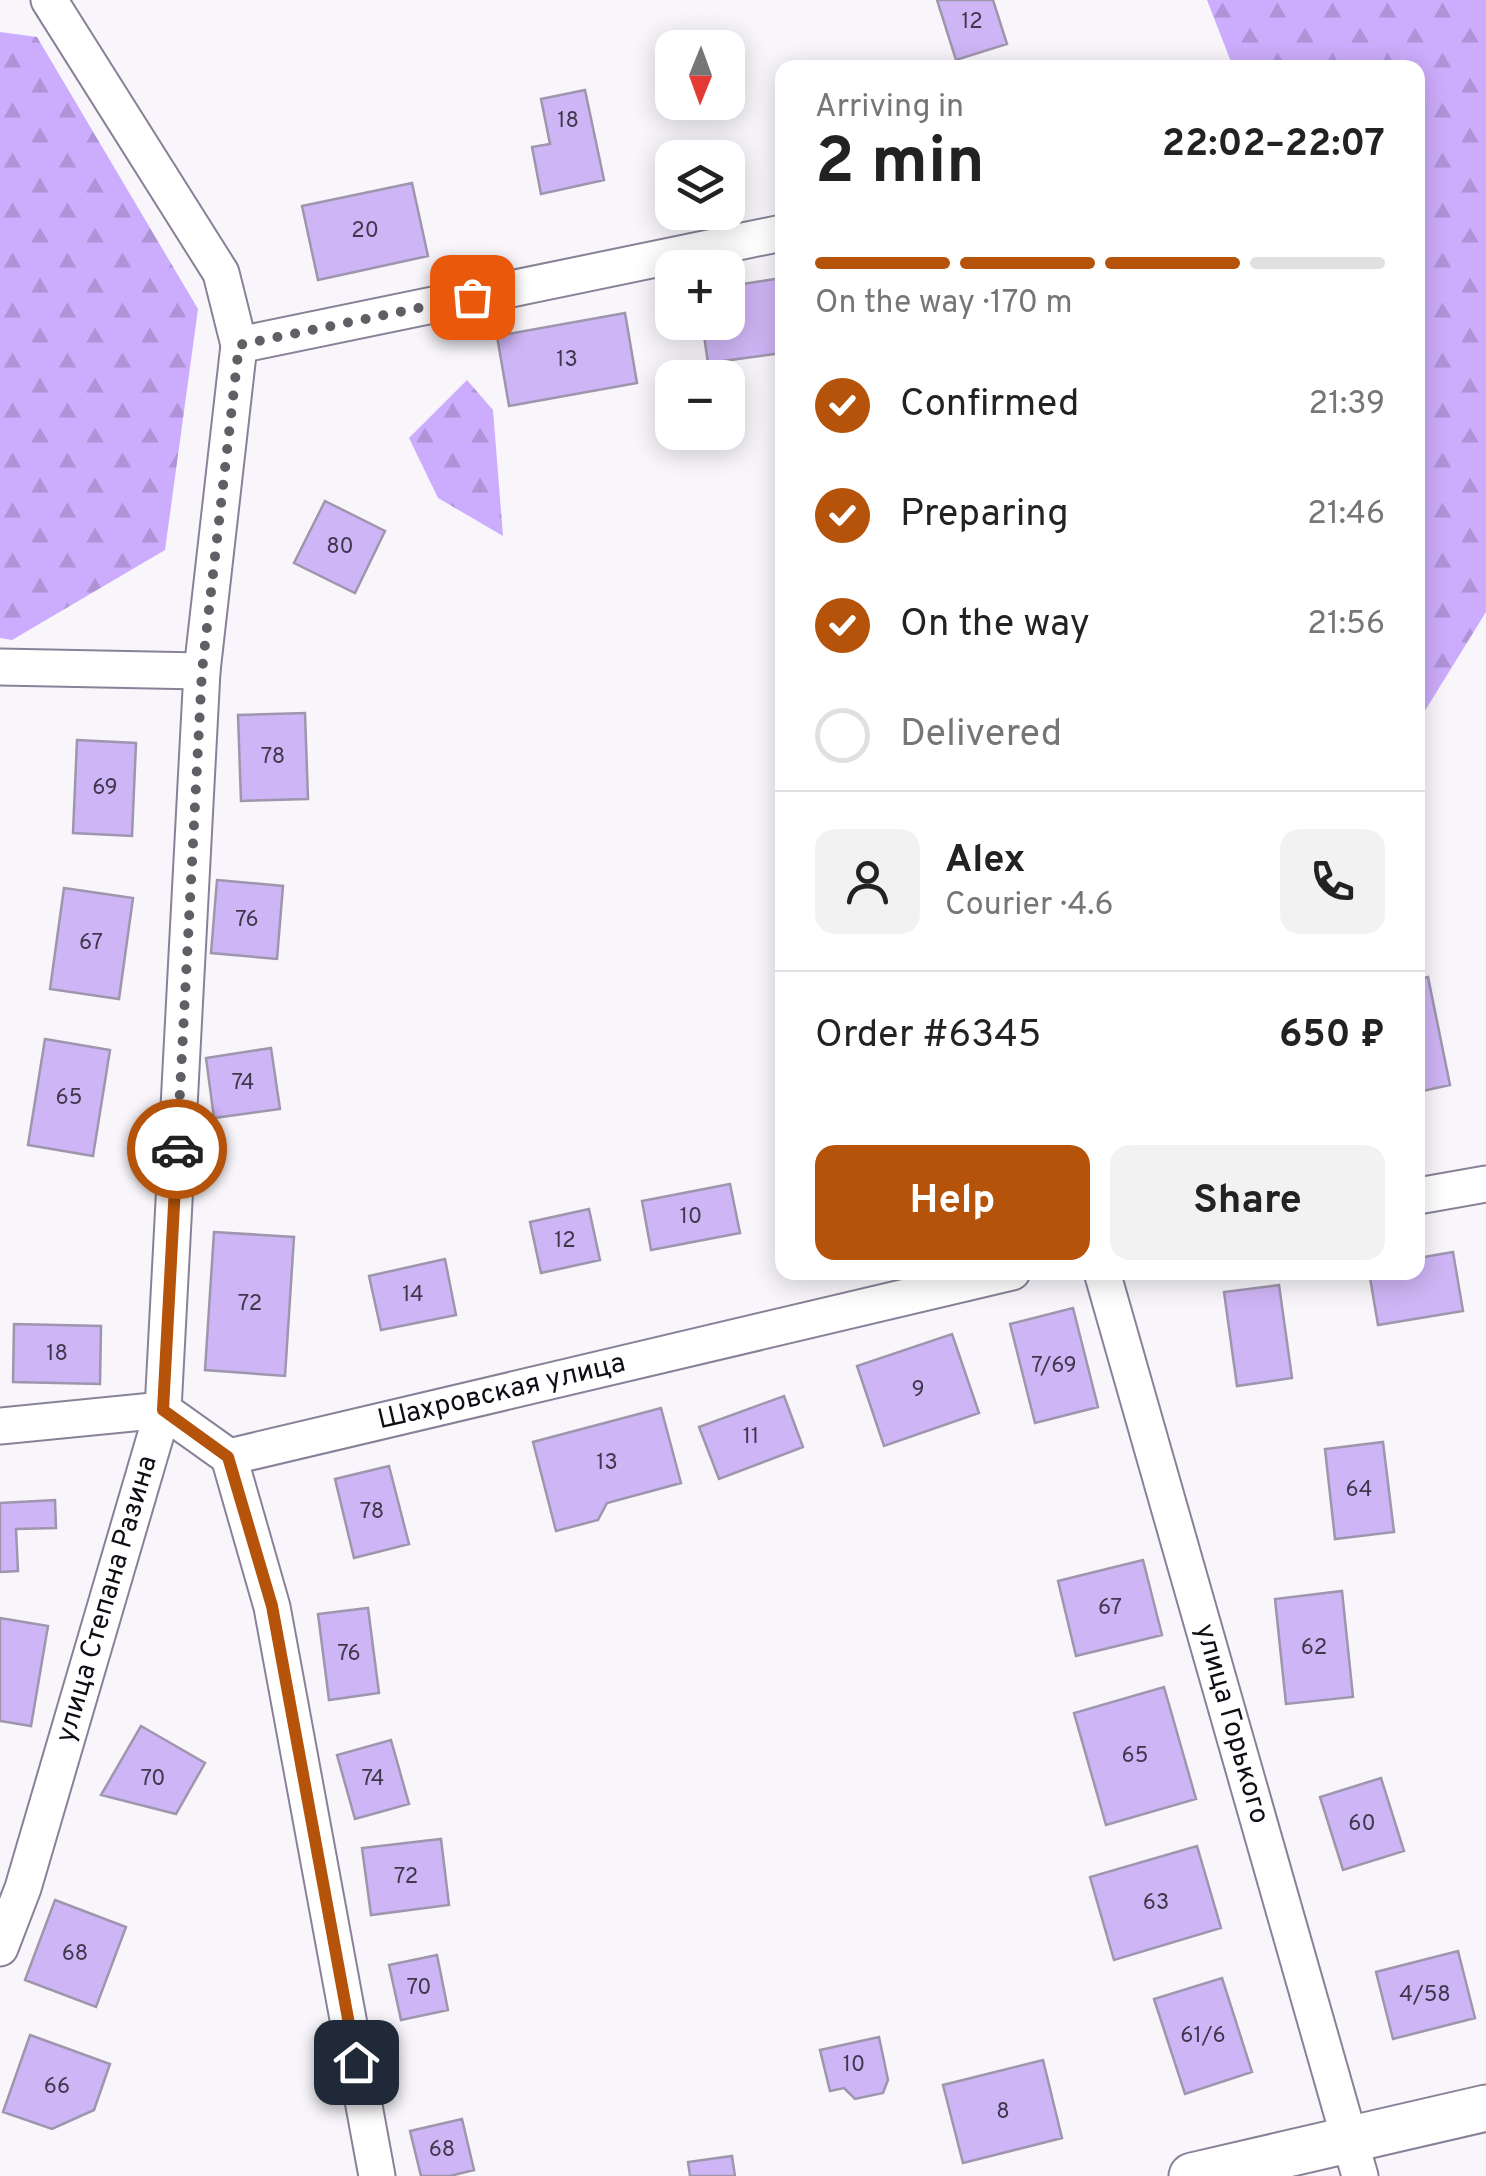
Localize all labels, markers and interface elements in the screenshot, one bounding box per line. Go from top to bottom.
house number: 12 [961,9,983,36]
north arrow [655,30,745,120]
map controls [655,30,745,450]
text: Arriving in [815,88,964,128]
house number: 18 [557,108,579,135]
text: 22:02–22:07 [1162,121,1385,170]
text: 2 min [815,124,985,206]
button: layers [655,140,745,230]
house number: 20 [351,218,379,245]
button: + [655,250,745,340]
pin [430,255,515,340]
icon: bag [445,270,500,325]
text: On the way · 170 m [815,284,1073,324]
house number: 13 [556,347,578,374]
button: − [655,360,745,450]
icon: check [815,378,870,433]
text: Confirmed [900,381,1079,430]
text: 21:39 [1309,385,1385,425]
icon: check [815,488,870,543]
text: Preparing [900,491,1069,540]
text: 21:46 [1307,495,1385,535]
house number: 80 [326,534,354,561]
icon: check [815,598,870,653]
text: On the way [900,601,1090,650]
text: 21:56 [1307,605,1385,645]
text: Delivered [900,711,1062,760]
house number: 78 [261,744,285,771]
house number: 69 [92,775,118,802]
button: person [815,829,920,934]
button: phone [1280,829,1385,934]
text: Alex [945,837,1025,886]
text: Courier · 4.6 [945,886,1114,926]
house number: 76 [235,907,259,934]
house number: 67 [79,930,103,957]
text: Order #6345 [815,1012,1041,1061]
text: 650 ₽ [1279,1012,1385,1061]
house number: 74 [232,1070,254,1097]
house number: 65 [56,1085,82,1112]
courier [127,1099,227,1199]
icon: car [150,1122,205,1177]
button: Help [815,1145,1090,1260]
button: Share [1110,1145,1385,1260]
house number: 10 [680,1204,702,1231]
house number: 12 [554,1228,576,1255]
house number: 14 [402,1282,424,1309]
house number: 72 [238,1291,262,1318]
house number: 18 [46,1341,68,1368]
street label: Шахровская улица [374,1346,629,1439]
house number: 7/69 [1031,1353,1077,1380]
house number: 9 [911,1377,925,1404]
house number: 11 [743,1424,759,1451]
house number: 13 [596,1450,618,1477]
street label: улица Степана Разина [48,1452,167,1747]
house number: 64 [1346,1477,1372,1504]
house number: 78 [360,1499,384,1526]
house number: 67 [1098,1595,1122,1622]
street label: улица Горького [1185,1620,1277,1828]
house number: 62 [1301,1635,1327,1662]
house number: 76 [337,1641,361,1668]
house number: 65 [1122,1743,1148,1770]
house number: 70 [141,1766,165,1793]
house number: 74 [362,1766,384,1793]
house number: 60 [1348,1811,1376,1838]
house number: 72 [394,1864,418,1891]
house number: 63 [1143,1890,1169,1917]
house number: 68 [62,1941,88,1968]
house number: 70 [407,1975,431,2002]
house number: 4/58 [1399,1982,1451,2009]
pin [314,2020,399,2105]
house number: 61/6 [1180,2023,1226,2050]
icon: home [329,2035,384,2090]
house number: 10 [843,2052,865,2079]
house number: 66 [44,2074,70,2101]
house number: 8 [996,2099,1010,2126]
house number: 68 [429,2137,455,2164]

